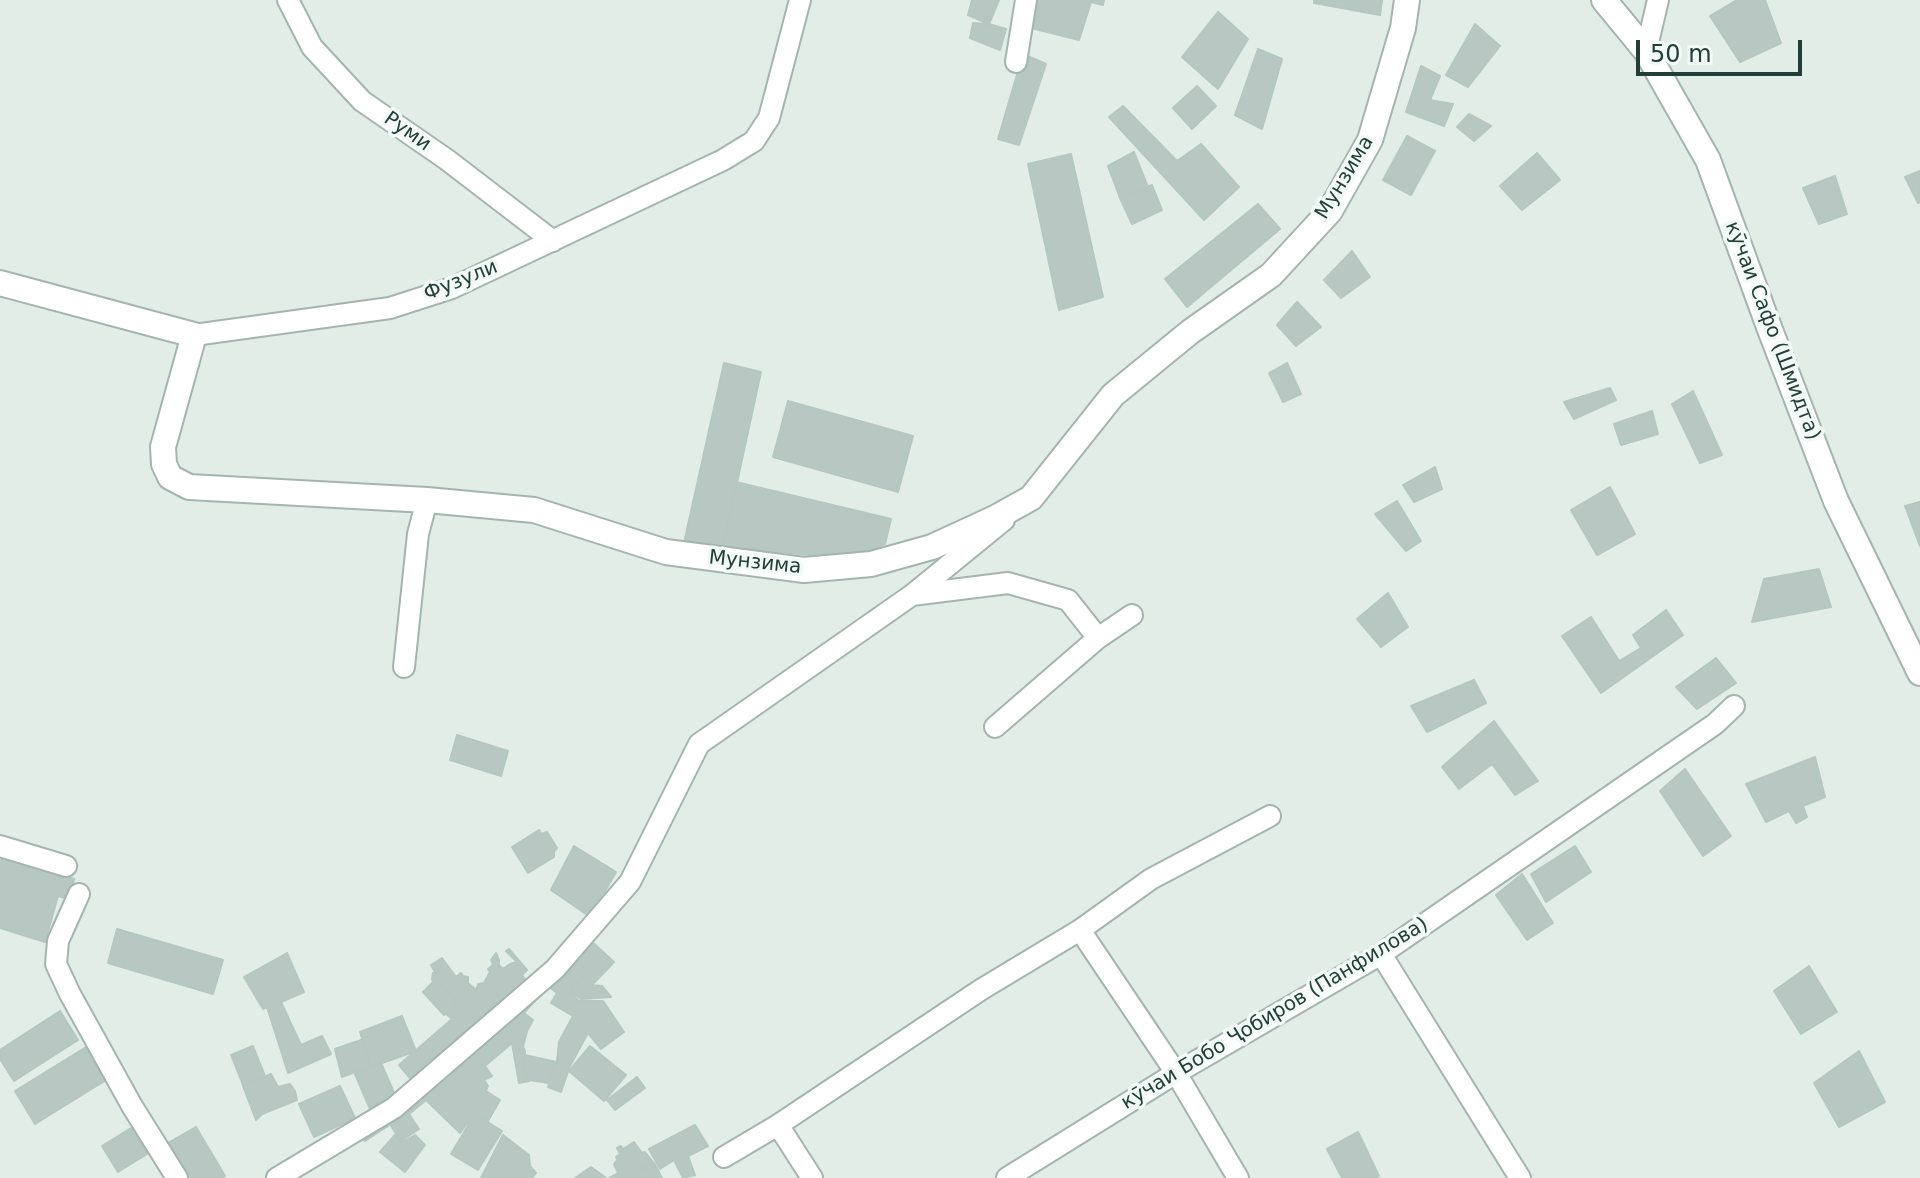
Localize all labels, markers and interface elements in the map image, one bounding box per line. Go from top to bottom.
scale bar [1640,24,1806,74]
text: 50 m [1650,40,1712,68]
street label: Руми [379,107,435,157]
street label: Мунзима [1311,132,1379,224]
street label: кӯчаи Сафо (Шмидта) [1719,218,1825,444]
street label: Фузули [421,255,501,307]
street label: Мунзима [707,546,803,580]
street label: кӯчаи Бобо Ҷобиров (Панфилова) [1117,913,1433,1115]

